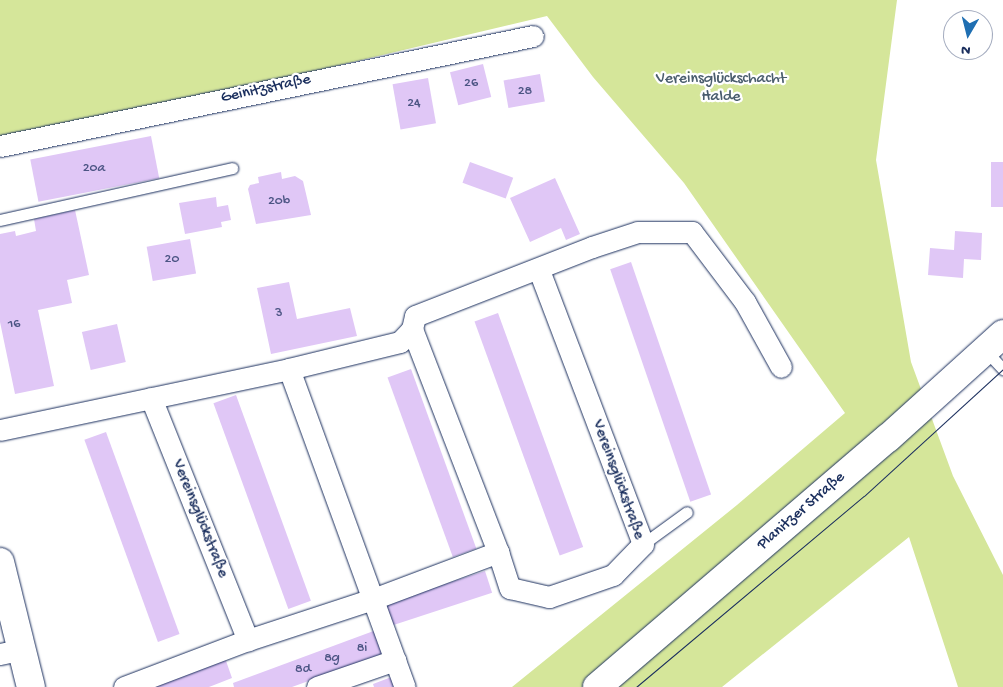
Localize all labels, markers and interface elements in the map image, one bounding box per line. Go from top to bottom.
north arrow [943,10,993,60]
text: N [960,40,972,58]
park label: Vereinsglückschacht Halde [656,70,786,108]
street label: Geinitzstraße [219,71,313,109]
house number: 26 [464,76,478,92]
house number: 28 [518,84,532,100]
house number: 24 [407,96,421,112]
house number: 20a [83,161,105,177]
house number: 20b [268,194,290,210]
house number: 20 [165,252,179,268]
house number: 3 [275,306,283,322]
house number: 16 [8,317,20,333]
street label: Vereinsglückstraße [586,418,648,542]
street label: Vereinsglückstraße [167,457,231,581]
street label: Planitzer Straße [754,469,850,555]
house number: 8i [357,641,367,657]
house number: 8g [324,651,340,667]
house number: 8d [295,662,311,678]

